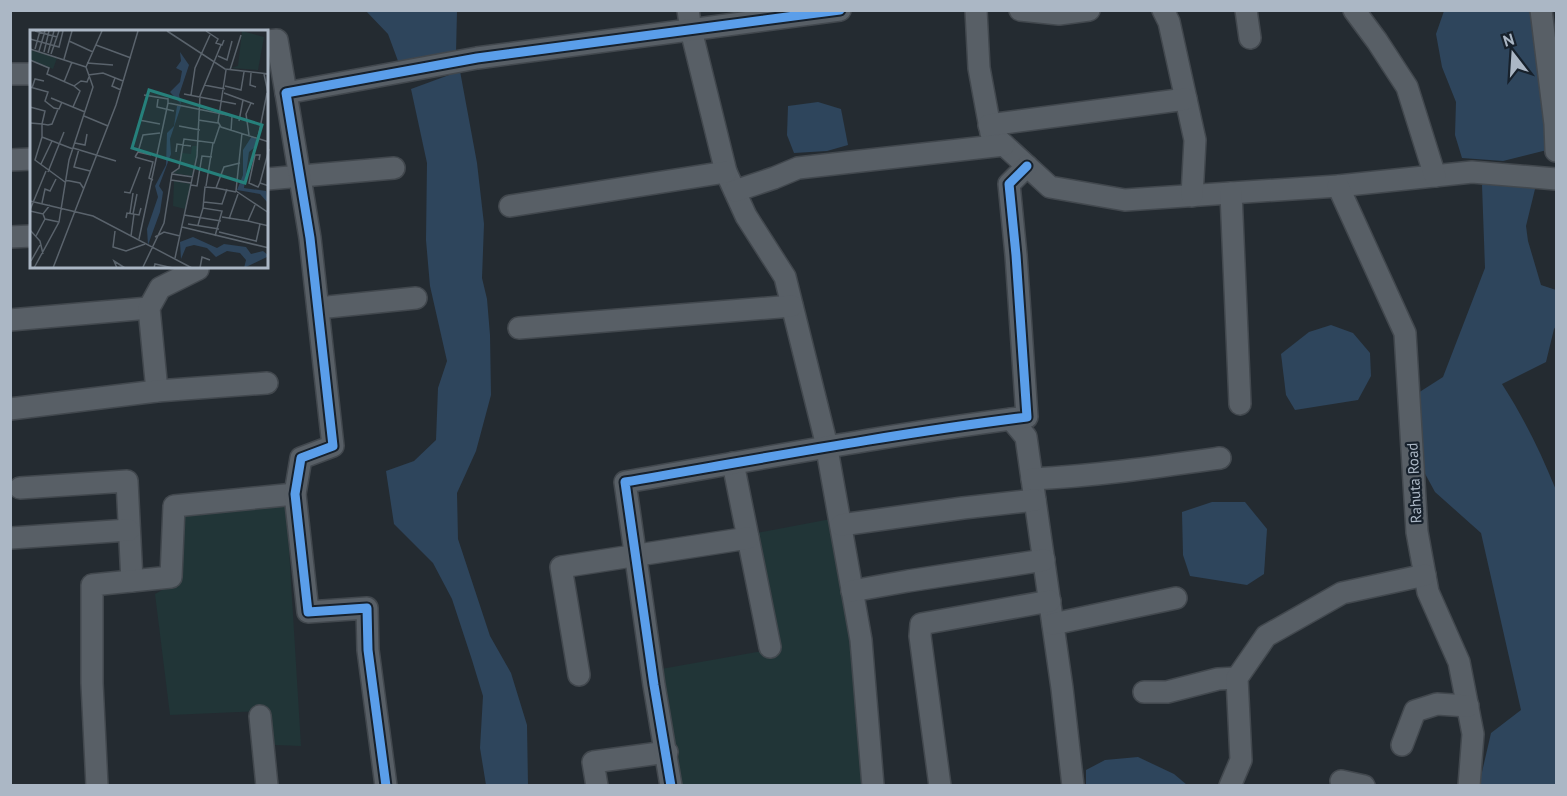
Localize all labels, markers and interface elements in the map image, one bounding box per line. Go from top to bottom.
north arrow [1483,24,1543,84]
text: N [1501,29,1517,51]
inset map [30,30,268,268]
street label: Rahuta Road [1402,442,1426,524]

